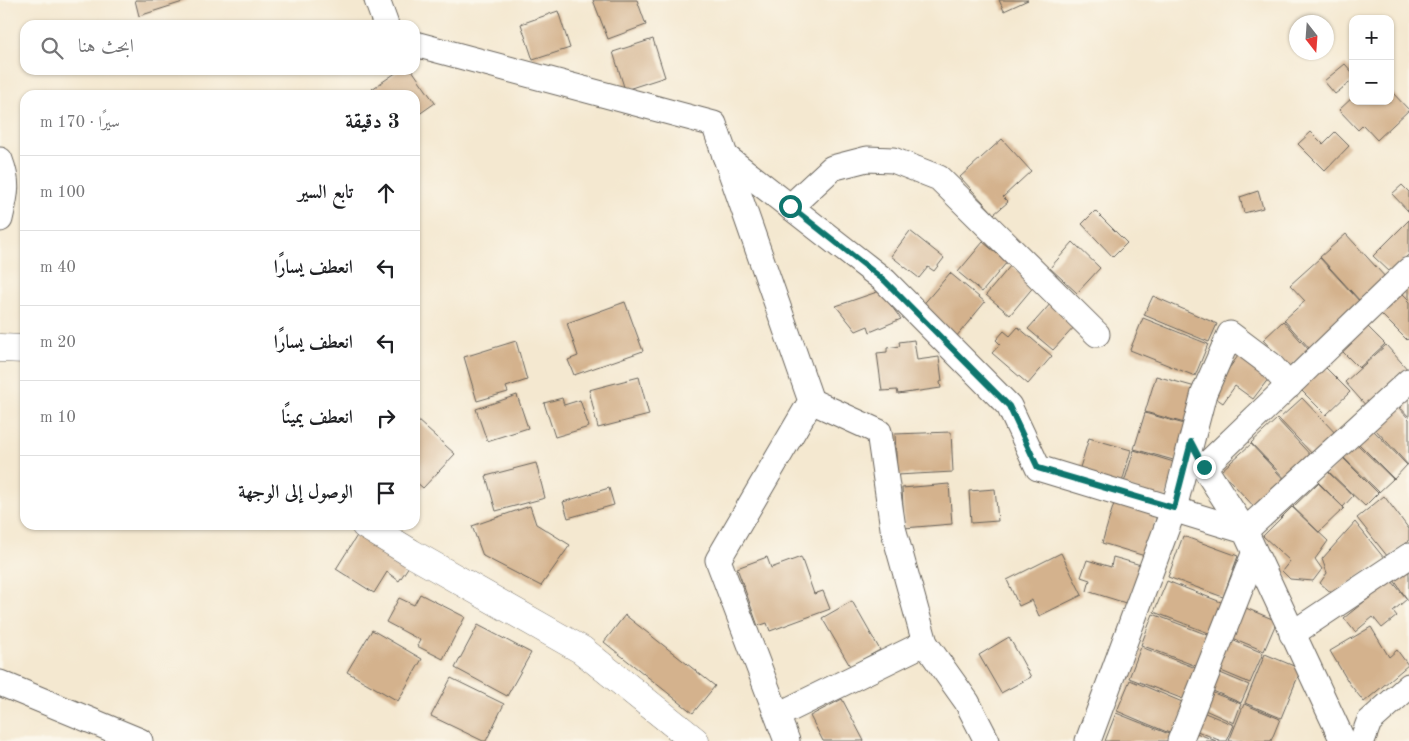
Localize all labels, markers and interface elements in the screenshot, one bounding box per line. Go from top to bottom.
north arrow [1289,15,1334,60]
map controls [1349,15,1394,105]
button: + [1349,15,1394,60]
search box [20,20,420,75]
icon: search [38,34,66,62]
text: ابحث هنا [78,38,134,57]
button: − [1349,60,1394,105]
text: 3 دقيقة [345,112,400,133]
text: سيرًا · 170 m [40,115,120,131]
icon: ahead [372,179,400,207]
text: تابع السير [298,184,353,203]
text: 100 m [40,185,85,201]
route start [779,195,802,218]
icon: left [372,254,400,282]
text: انعطف يسارًا [274,259,353,278]
text: 40 m [40,260,76,276]
icon: left [372,329,400,357]
text: انعطف يسارًا [274,334,353,353]
text: 20 m [40,335,76,351]
icon: right [372,404,400,432]
text: انعطف يمينًا [281,409,353,428]
text: 10 m [40,410,76,426]
route end [1193,456,1216,479]
icon: arrive [372,479,400,507]
text: الوصول إلى الوجهة [238,484,353,503]

